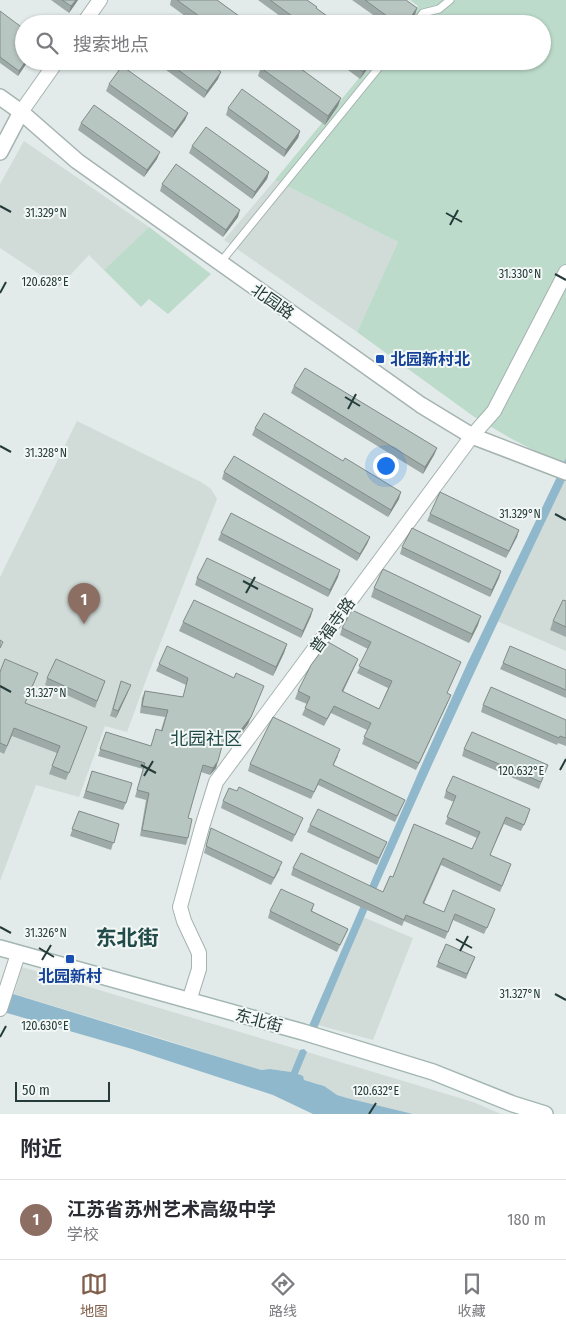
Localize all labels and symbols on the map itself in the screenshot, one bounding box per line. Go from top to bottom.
text: 31.329°N [25,206,67,220]
text: 31.330°N [499,267,541,281]
text: 120.628°E [21,275,69,289]
street label: 北园路 [248,280,298,323]
place label: 北园新村北 [390,350,470,369]
marker: 北园新村北 [374,353,386,365]
text: 31.328°N [25,446,67,460]
your location [373,453,399,479]
text: 31.329°N [499,507,541,521]
pin: 1 [68,583,100,624]
street label: 普福寺路 [306,594,359,657]
text: 31.327°N [26,686,66,700]
district label: 北园社区 [170,728,242,750]
text: 120.632°E [498,764,545,778]
district label: 东北街 [96,925,159,951]
text: 31.326°N [25,926,67,940]
marker: 北园新村 [64,953,76,965]
place label: 北园新村 [38,967,102,986]
text: 31.327°N [500,987,540,1001]
street label: 东北街 [233,1005,285,1036]
text: 120.630°E [21,1019,69,1033]
scale bar [15,1079,110,1102]
text: 120.632°E [353,1084,400,1098]

